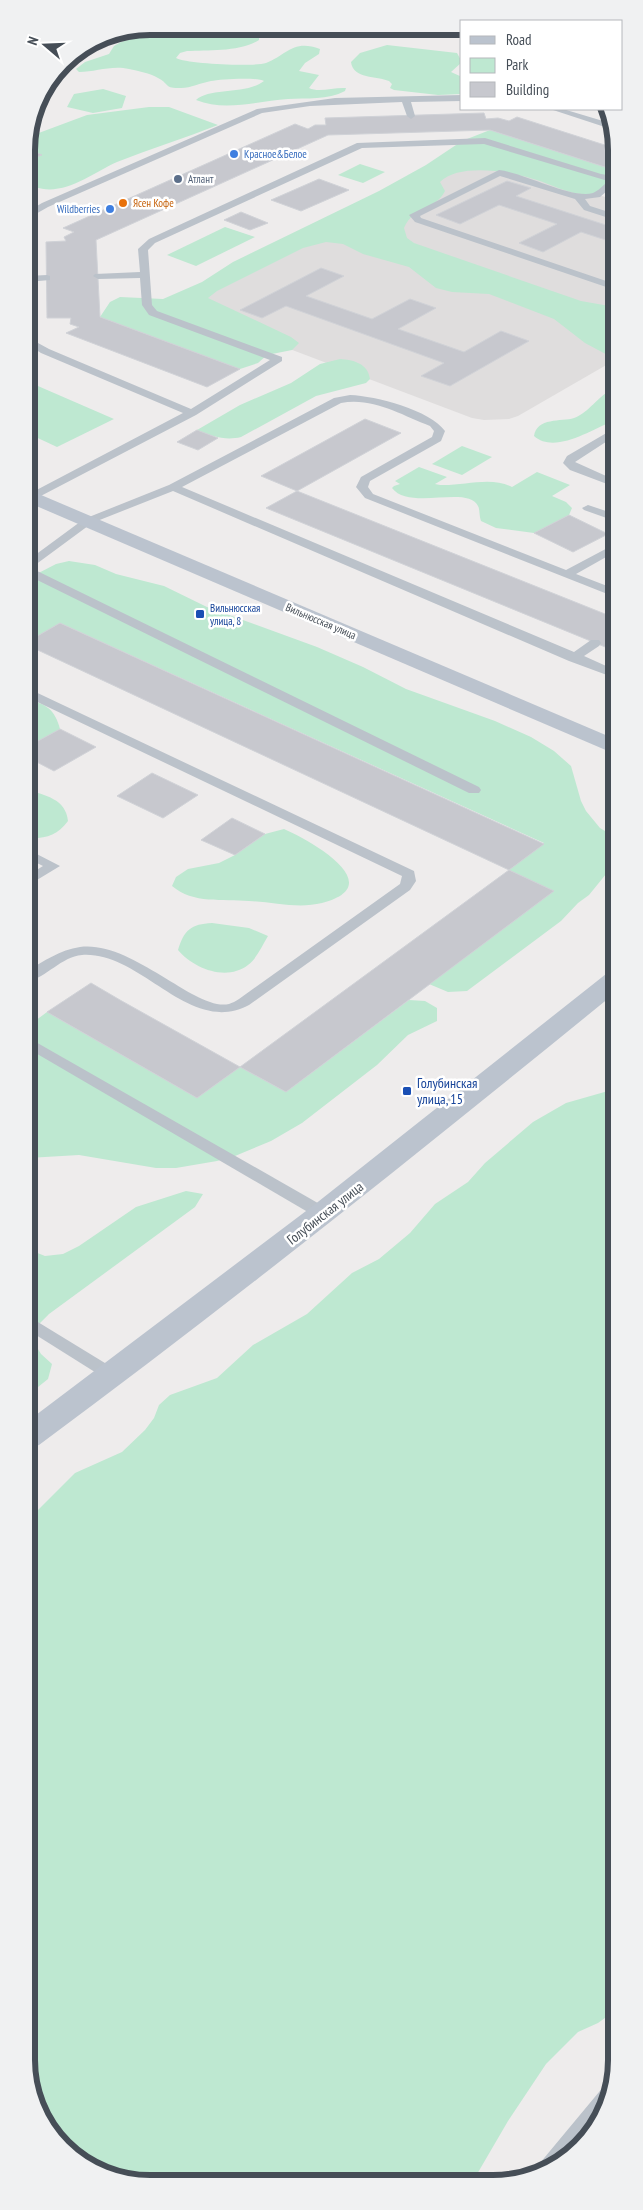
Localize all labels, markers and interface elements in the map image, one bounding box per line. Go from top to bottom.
north arrow [20,20,70,70]
legend [460,20,623,110]
text: Road [506,30,532,49]
text: N [23,34,42,47]
text: Park [506,55,528,74]
text: Building [506,80,549,99]
place label: Красное&Белое [244,147,307,161]
marker: Красное&Белое [228,148,240,160]
place label: Атлант [188,172,214,186]
marker: Атлант [172,173,184,185]
place label: Ясен Кофе [133,196,174,210]
marker: Ясен Кофе [117,197,129,209]
place label: Wildberries [57,202,100,216]
marker: Wildberries [104,203,116,215]
street label: Вильнюсская улица [284,600,358,642]
place label: Вильнюсская улица, 8 [210,601,260,628]
marker: Вильнюсская улица, 8 [194,608,206,620]
place label: Голубинская улица, 15 [417,1074,477,1108]
marker: Голубинская улица, 15 [401,1085,413,1097]
street label: Голубинская улица [283,1178,367,1248]

